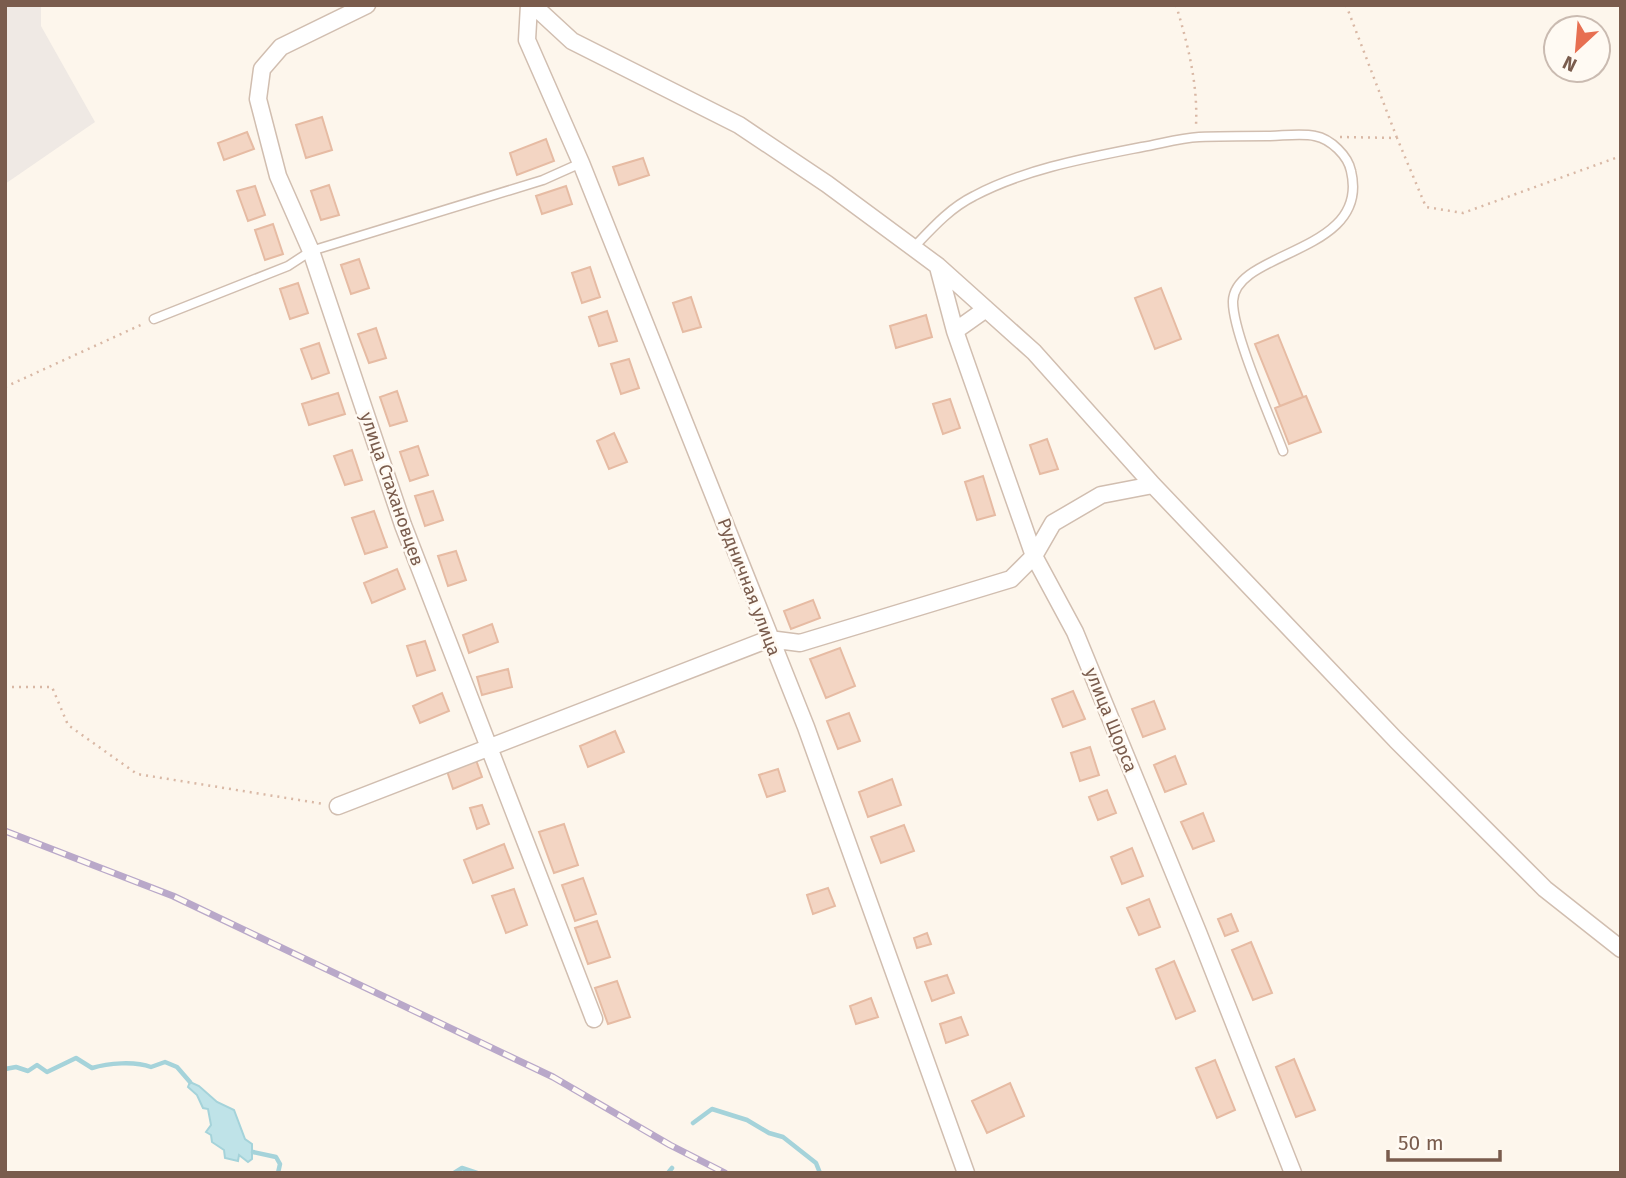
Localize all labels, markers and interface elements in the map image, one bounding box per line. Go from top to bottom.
north arrow [1542,14,1612,84]
text: N [1559,51,1580,77]
street label: улица Стахановцев [355,409,429,569]
street label: Рудничная улица [713,515,785,659]
street label: улица Щорса [1080,664,1142,776]
scale bar [1388,1118,1500,1162]
text: 50 m [1398,1130,1444,1156]

